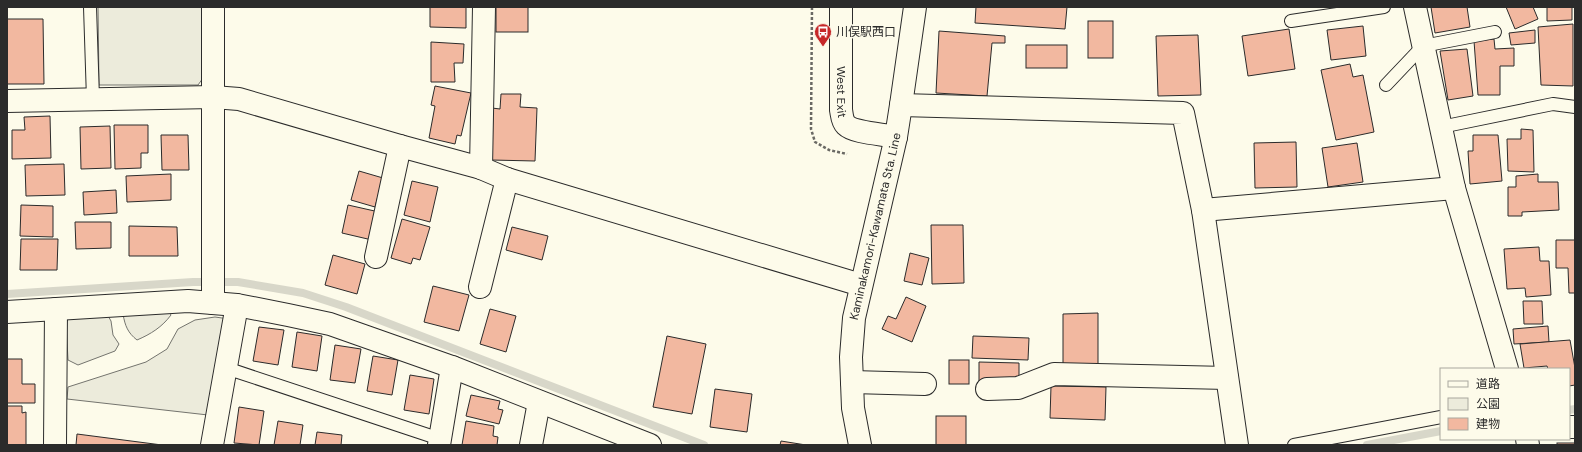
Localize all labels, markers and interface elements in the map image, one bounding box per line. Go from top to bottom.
bus stop icon: 川俣駅西口 [813,22,833,47]
place label: 川俣駅西口 [836,24,896,40]
street label: West Exit [833,66,850,119]
street label: Kaminakamori-Kawamata Sta. Line [846,132,905,321]
legend [1440,368,1570,440]
text: 道路 [1476,376,1500,392]
text: 公園 [1476,396,1500,412]
text: 建物 [1476,416,1500,432]

